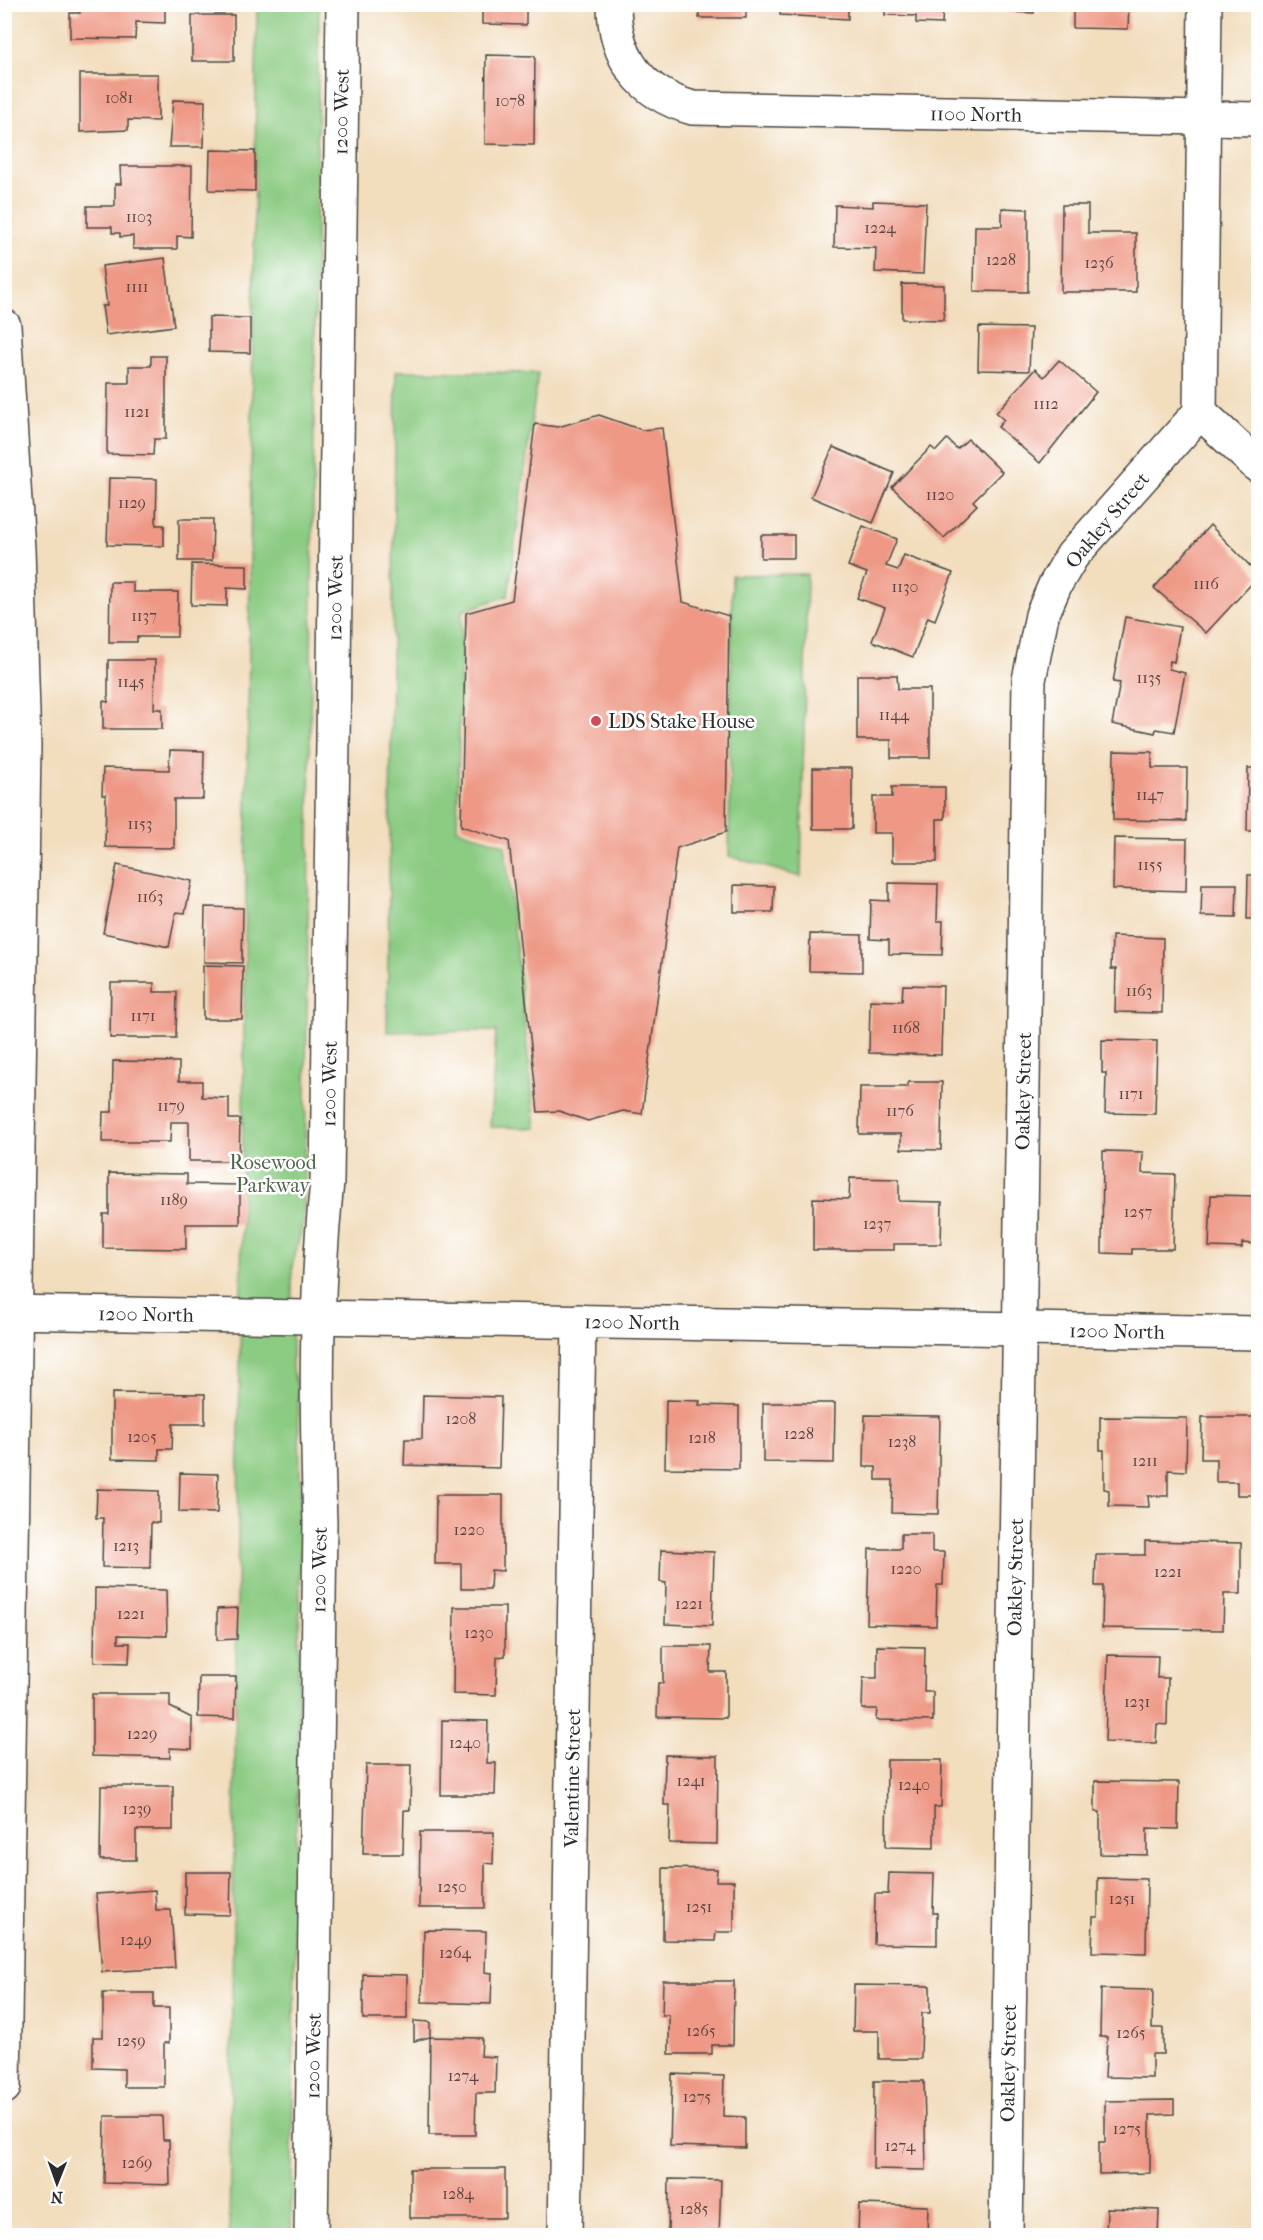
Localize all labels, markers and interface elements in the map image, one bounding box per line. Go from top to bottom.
street label: 1200 West [329,69,354,155]
house number: 1081 [105,88,133,107]
house number: 1078 [495,91,525,110]
street label: 1100 North [930,102,1023,127]
house number: 1103 [126,207,152,226]
house number: 1224 [864,218,896,237]
house number: 1228 [986,250,1016,269]
house number: 1236 [1084,253,1114,272]
house number: 1111 [126,277,148,296]
house number: 1112 [1033,394,1059,413]
house number: 1121 [124,402,150,421]
street label: Oakley Street [1061,468,1154,573]
house number: 1120 [926,485,954,504]
house number: 1129 [118,493,146,512]
street label: 1200 West [323,555,348,641]
house number: 1116 [1193,574,1219,593]
house number: 1130 [892,577,918,596]
house number: 1137 [131,606,157,625]
house number: 1135 [1137,668,1162,687]
house number: 1145 [117,672,145,691]
house number: 1144 [879,705,910,724]
place label: LDS Stake House [608,710,755,733]
marker: LDS Stake House [589,714,603,728]
house number: 1147 [1136,785,1164,804]
house number: 1153 [128,814,152,833]
house number: 1155 [1137,855,1163,874]
house number: 1163 [137,887,163,906]
house number: 1163 [1126,981,1152,1000]
house number: 1171 [131,1006,155,1025]
house number: 1168 [892,1018,920,1037]
street label: Oakley Street [1011,1032,1036,1150]
street label: 1200 West [317,1041,342,1127]
house number: 1171 [1119,1084,1143,1103]
house number: 1179 [157,1096,185,1115]
house number: 1176 [886,1101,914,1120]
park label: Rosewood Parkway [229,1151,318,1197]
house number: 1189 [160,1190,188,1209]
house number: 1257 [1124,1202,1153,1221]
house number: 1237 [863,1214,891,1233]
street label: 1200 North [98,1302,195,1327]
street label: 1200 North [584,1310,681,1335]
street label: 1200 North [1069,1319,1166,1344]
house number: 1208 [446,1409,476,1428]
house number: 1228 [784,1424,814,1443]
house number: 1205 [127,1427,157,1446]
house number: 1218 [688,1428,716,1447]
house number: 1238 [888,1432,916,1451]
house number: 1211 [1132,1451,1158,1470]
street label: Oakley Street [1003,1518,1028,1636]
house number: 1220 [454,1520,485,1539]
street label: 1200 West [307,1527,332,1613]
house number: 1213 [113,1536,139,1555]
house number: 1220 [891,1559,922,1578]
house number: 1221 [1154,1562,1182,1581]
house number: 1221 [675,1594,703,1613]
house number: 1221 [117,1604,145,1623]
house number: 1230 [464,1623,494,1642]
house number: 1231 [1124,1692,1150,1711]
street label: Valentine Street [560,1708,585,1849]
house number: 1229 [127,1724,157,1743]
house number: 1240 [449,1733,481,1752]
house number: 1241 [676,1771,706,1790]
house number: 1240 [898,1775,930,1794]
house number: 1239 [123,1799,151,1818]
house number: 1250 [437,1877,467,1896]
house number: 1251 [1109,1889,1135,1908]
house number: 1251 [686,1897,712,1916]
house number: 1249 [120,1930,152,1949]
house number: 1264 [439,1943,472,1962]
street label: Oakley Street [996,2004,1021,2122]
street label: 1200 West [301,2013,326,2099]
house number: 1265 [686,2021,716,2040]
house number: 1265 [1116,2023,1146,2042]
house number: 1259 [116,2031,146,2050]
house number: 1274 [448,2066,479,2085]
house number: 1275 [683,2087,711,2106]
house number: 1275 [1113,2119,1141,2138]
house number: 1274 [885,2136,916,2155]
north arrow [27,2153,87,2213]
house number: 1269 [122,2153,153,2172]
house number: 1284 [442,2184,474,2203]
text: N [50,2188,63,2207]
house number: 1285 [680,2199,709,2218]

